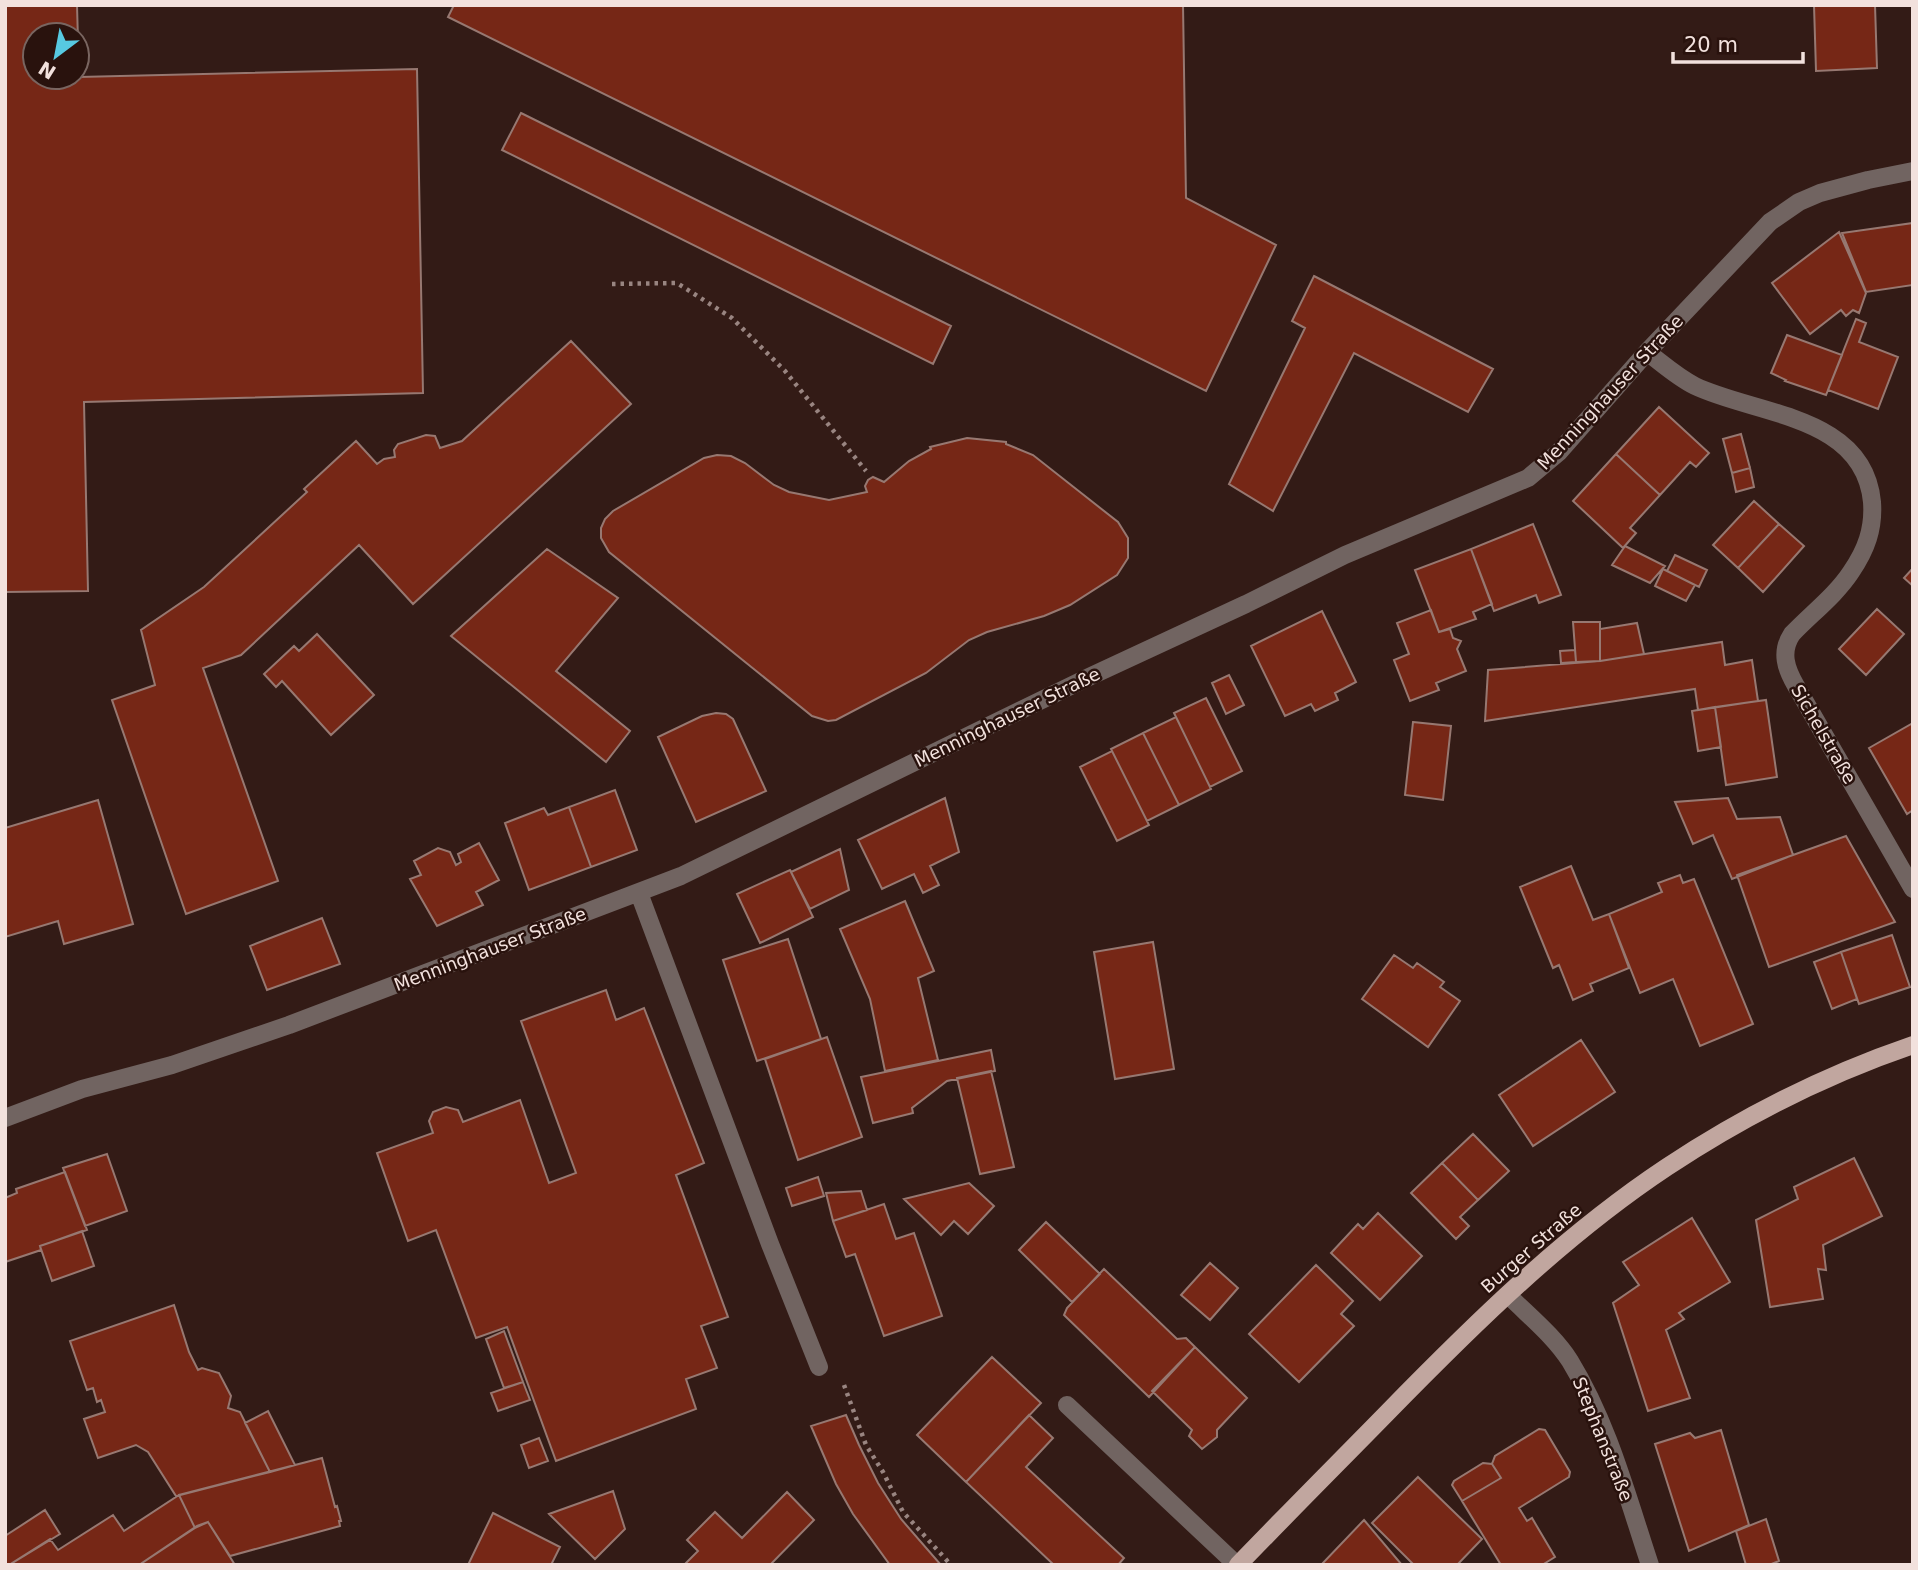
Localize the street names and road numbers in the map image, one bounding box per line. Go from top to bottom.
street label: Menninghauser Straße [1533,310,1687,474]
street label: Menninghauser Straße [911,663,1103,771]
street label: Sichelstraße [1787,681,1861,787]
street label: Menninghauser Straße [391,903,589,995]
street label: Burger Straße [1477,1199,1585,1297]
street label: Stephanstraße [1569,1374,1637,1504]

